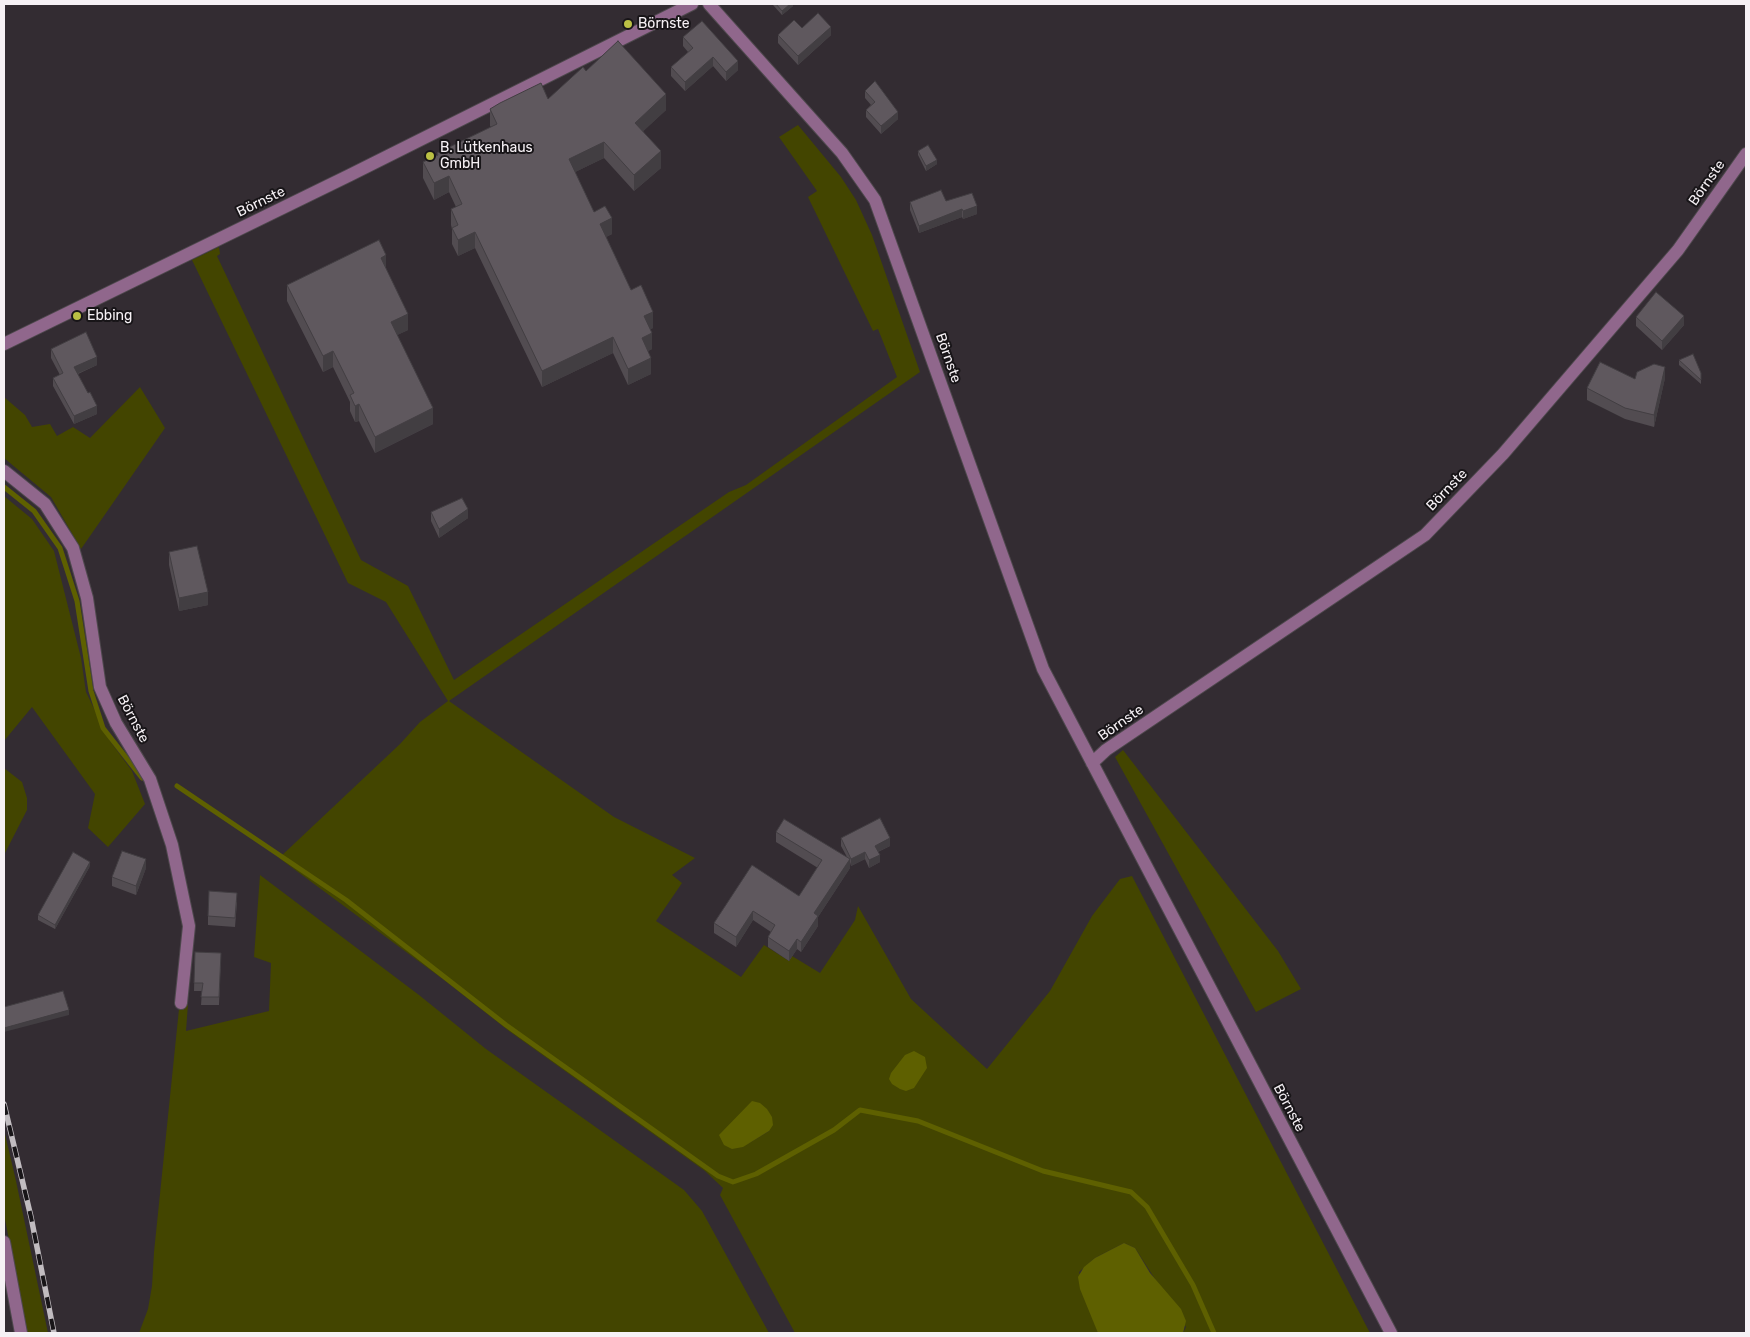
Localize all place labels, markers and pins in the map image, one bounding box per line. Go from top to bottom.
place label: Börnste [638,16,690,32]
marker: Börnste [622,18,634,30]
place label: B. Lütkenhaus GmbH [440,140,533,172]
marker: B. Lütkenhaus GmbH [424,150,436,162]
place label: Ebbing [87,308,132,324]
marker: Ebbing [71,310,83,322]

